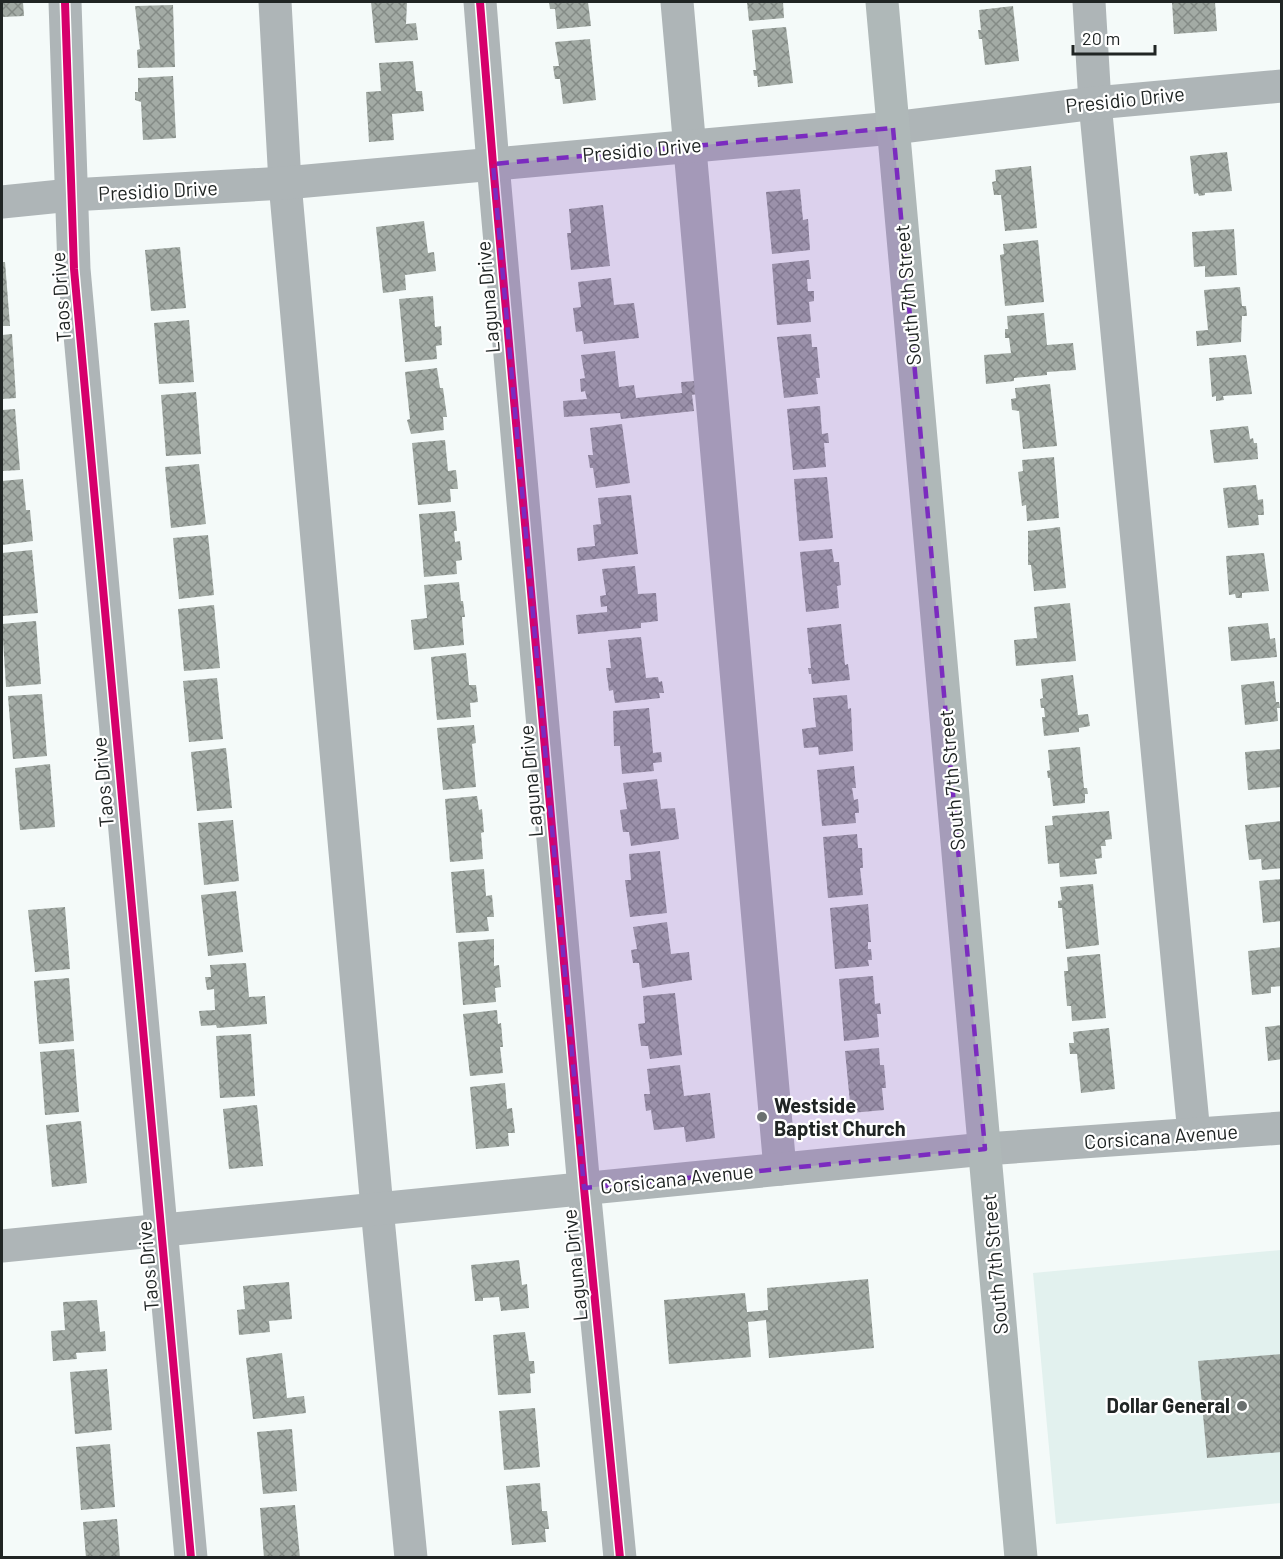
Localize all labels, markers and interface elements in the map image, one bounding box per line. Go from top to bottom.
scale bar [1073,18,1156,56]
text: 20 m [1082,27,1120,49]
street label: Presidio Drive [1064,81,1186,117]
street label: Presidio Drive [581,132,703,166]
street label: Presidio Drive [98,175,218,205]
street label: South 7th Street [889,224,925,367]
street label: Laguna Drive [470,240,504,354]
street label: Taos Drive [45,251,75,343]
street label: South 7th Street [933,709,969,852]
street label: Laguna Drive [513,724,547,838]
street label: Taos Drive [86,736,118,828]
place label: Westside Baptist Church [774,1093,906,1140]
marker: Westside Baptist Church [755,1110,769,1124]
street label: Corsicana Avenue [1083,1119,1239,1153]
street label: Corsicana Avenue [599,1158,755,1198]
street label: South 7th Street [976,1193,1012,1336]
street label: Laguna Drive [556,1208,592,1322]
street label: Taos Drive [131,1220,163,1312]
place label: Dollar General [1107,1393,1230,1417]
marker: Dollar General [1235,1399,1249,1413]

